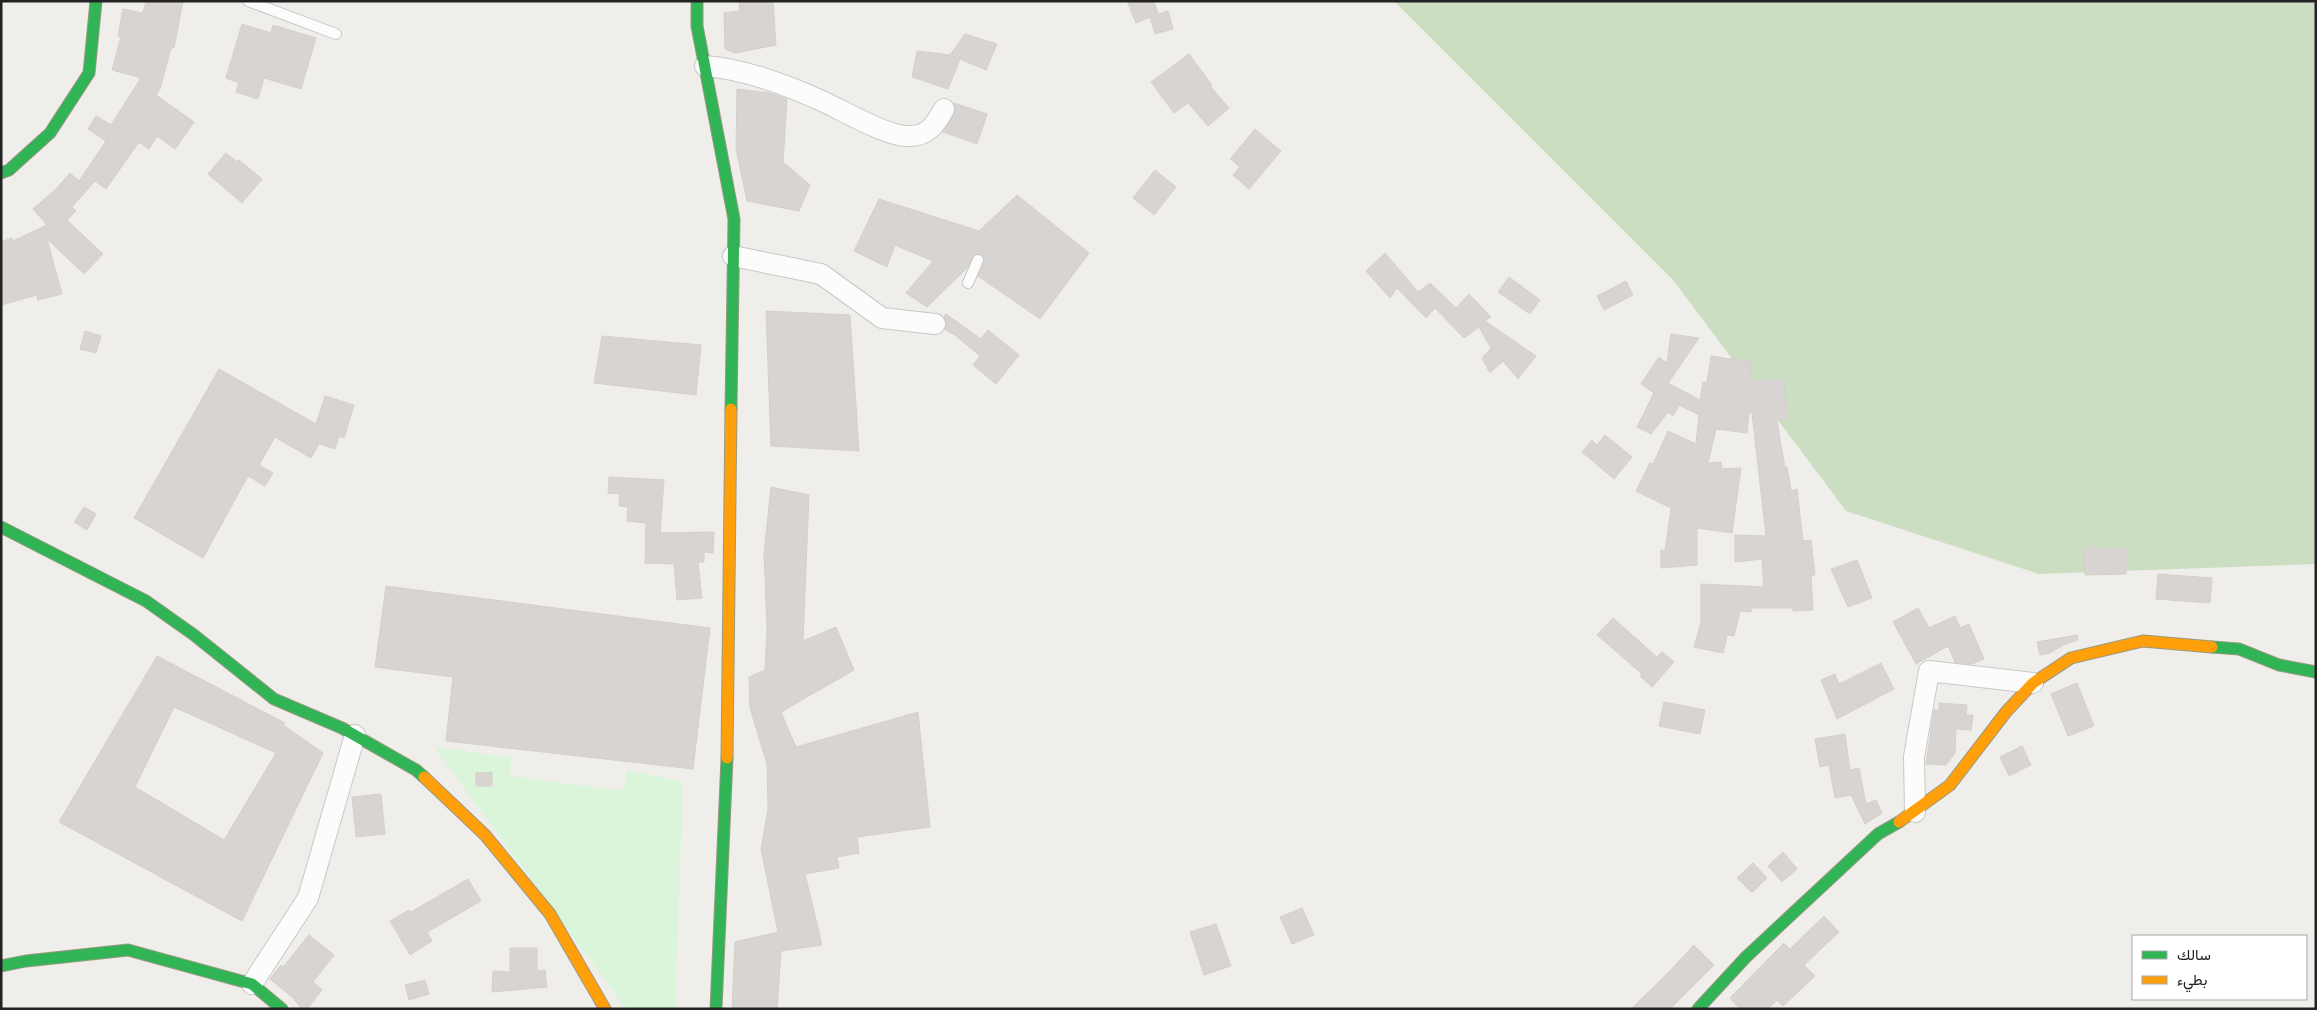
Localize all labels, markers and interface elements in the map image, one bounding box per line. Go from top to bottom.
legend [2132,935,2307,1000]
text: سالك [2177,944,2211,964]
text: بطيء [2177,969,2207,993]

